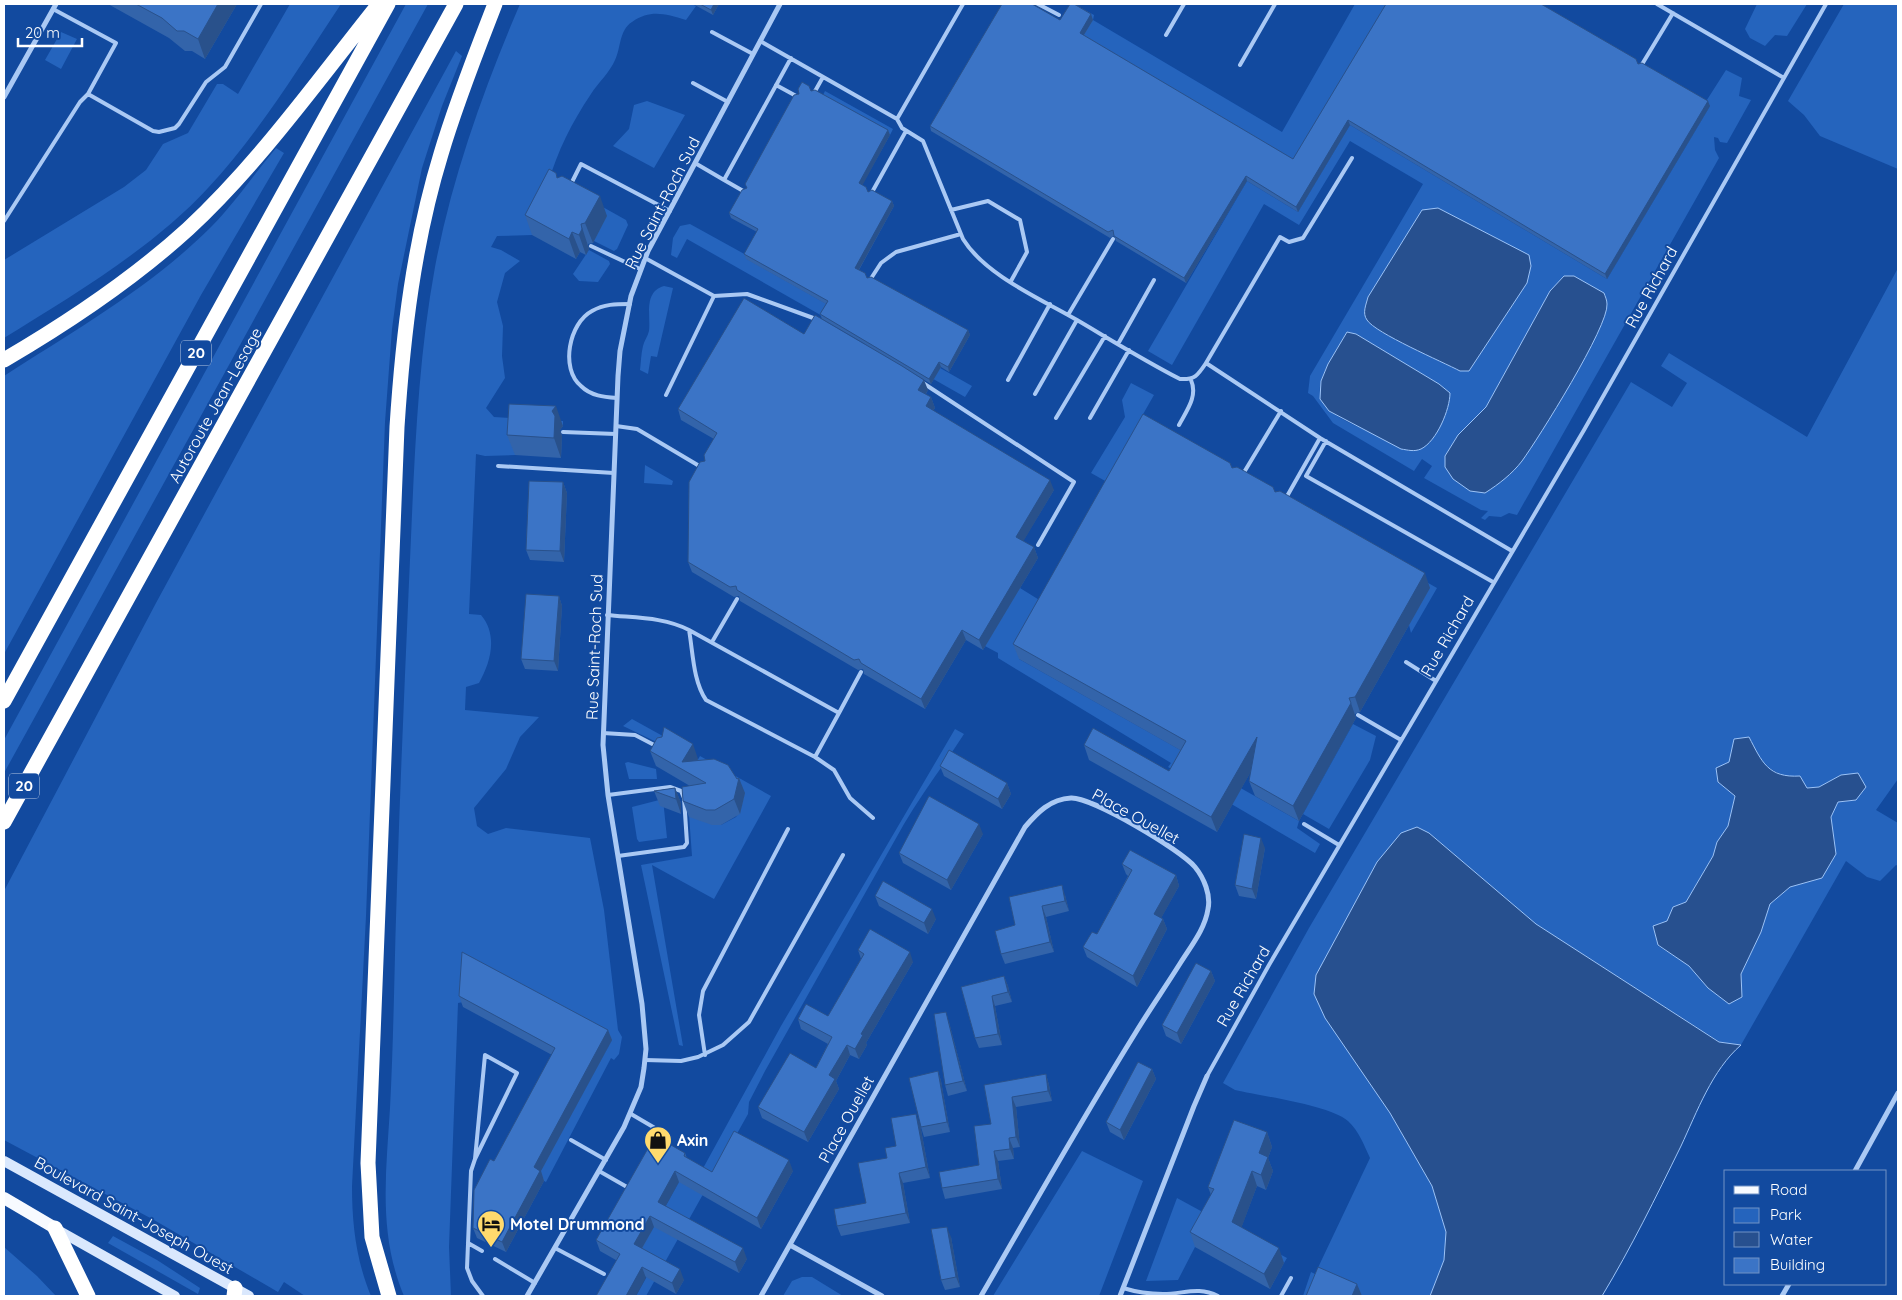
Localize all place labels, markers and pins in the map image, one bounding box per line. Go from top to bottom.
shop icon: Axin [643,1125,673,1164]
place label: Axin [677,1130,708,1150]
hotel icon: Motel Drummond [476,1209,506,1248]
place label: Motel Drummond [510,1214,645,1234]

